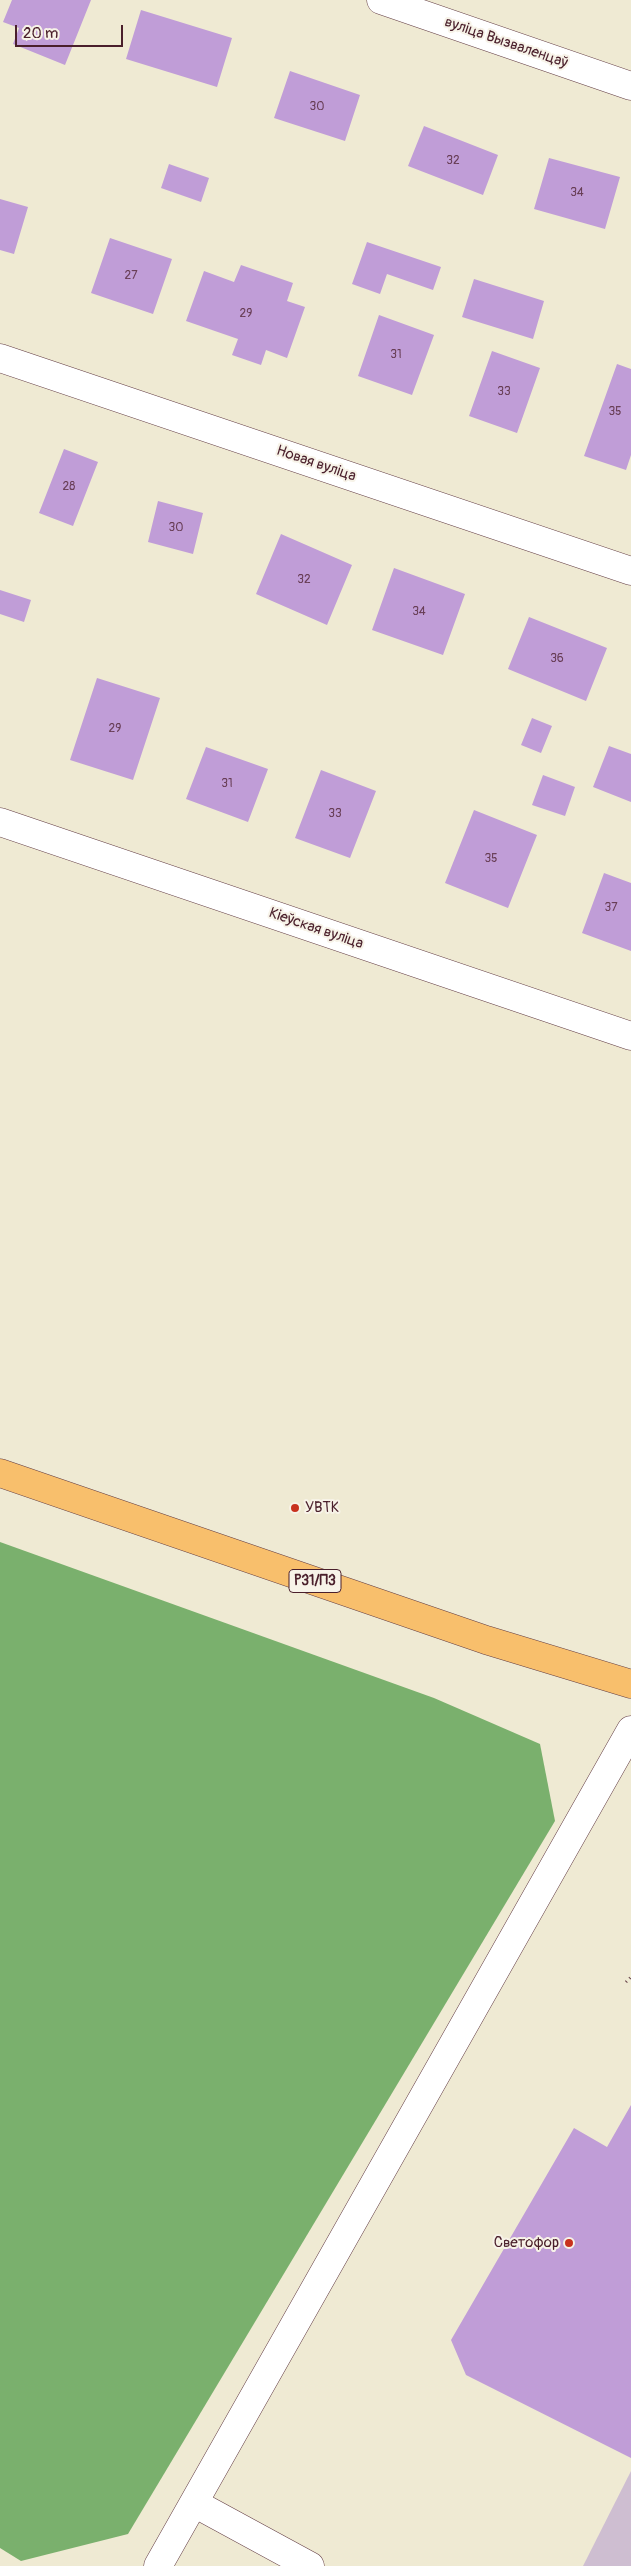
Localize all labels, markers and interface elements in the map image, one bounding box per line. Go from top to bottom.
street label: вуліца Вызваленцаў [442,13,570,73]
scale bar [18,15,125,47]
text: 20 m [23,24,58,43]
house number: 30 [310,100,324,114]
house number: 32 [446,154,460,168]
house number: 34 [570,186,584,200]
house number: 27 [124,269,138,283]
house number: 29 [240,307,252,321]
house number: 31 [390,348,402,362]
house number: 33 [497,385,511,399]
house number: 35 [608,405,622,419]
street label: Новая вуліца [274,442,358,486]
house number: 28 [63,480,75,494]
house number: 30 [169,521,183,535]
house number: 32 [297,573,311,587]
house number: 34 [412,605,426,619]
house number: 36 [550,652,564,666]
house number: 29 [109,722,121,736]
house number: 31 [221,777,233,791]
house number: 33 [328,807,342,821]
house number: 35 [484,852,498,866]
house number: 37 [604,901,618,915]
street label: Кіеўская вуліца [267,904,365,954]
place label: УВТК [305,1499,339,1517]
marker: УВТК [289,1502,301,1514]
road number: Р31/П3 [289,1570,341,1592]
place label: Светофор [494,2234,559,2252]
marker: Светофор [563,2237,575,2249]

